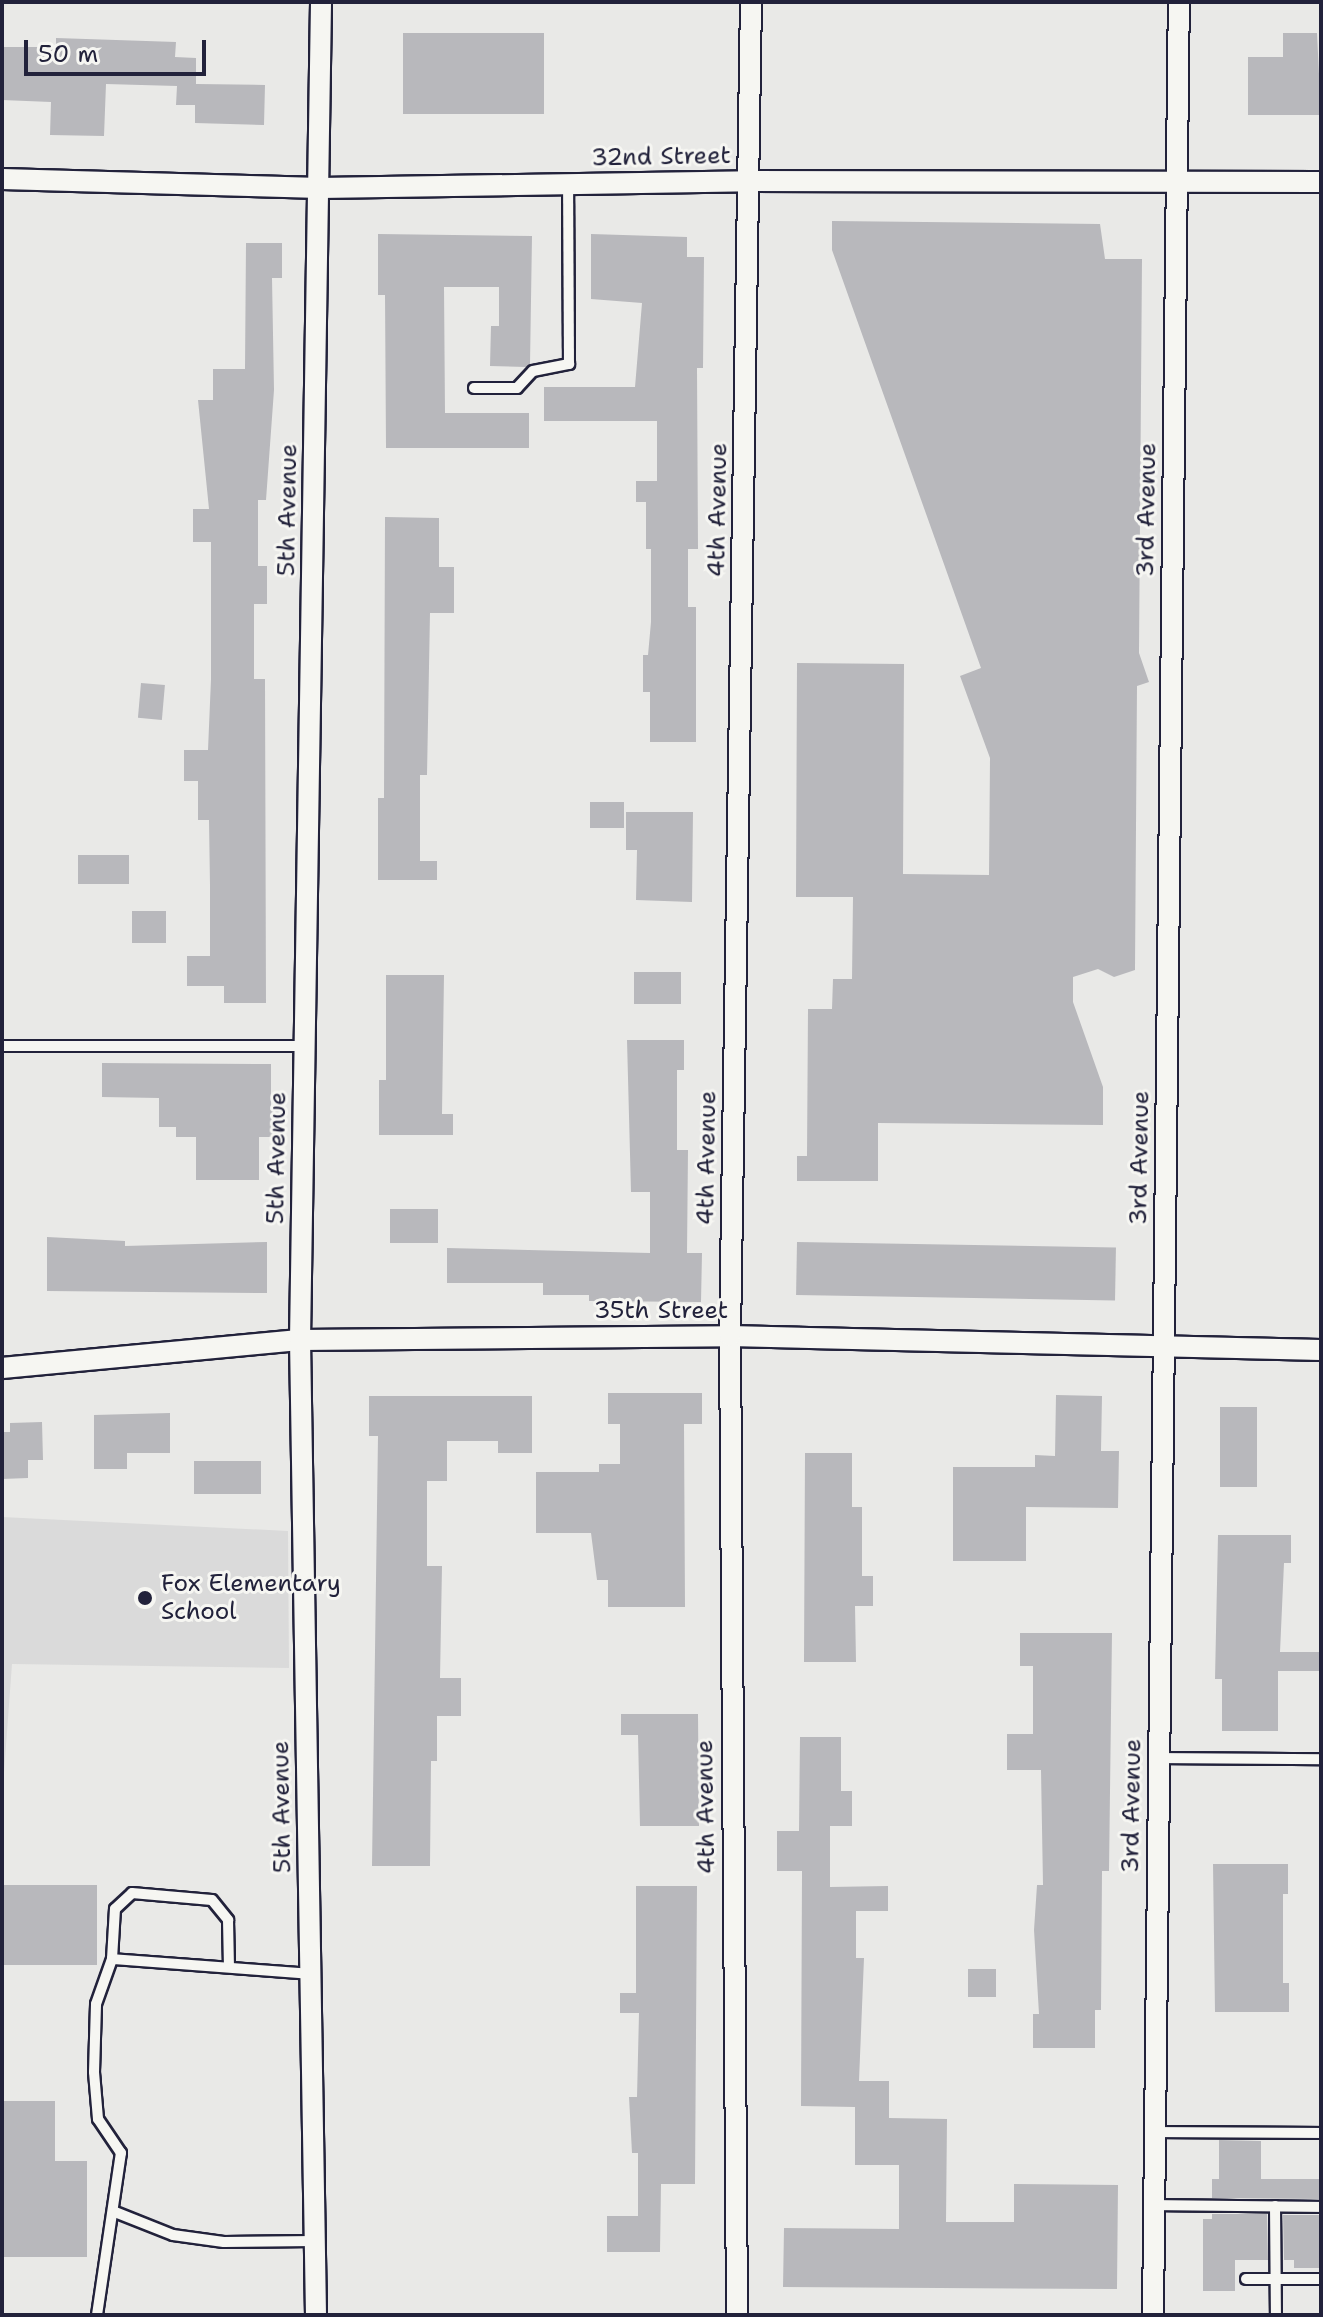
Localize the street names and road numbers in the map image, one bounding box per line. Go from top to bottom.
street label: 32nd Street [591,141,731,173]
street label: 4th Avenue [702,442,734,578]
street label: 3rd Avenue [1131,442,1163,578]
street label: 5th Avenue [272,443,304,577]
street label: 4th Avenue [691,1090,723,1226]
street label: 3rd Avenue [1124,1090,1156,1226]
street label: 5th Avenue [261,1091,293,1225]
street label: 35th Street [594,1297,728,1325]
street label: 3rd Avenue [1116,1738,1148,1874]
street label: 4th Avenue [690,1739,722,1875]
street label: 5th Avenue [266,1740,298,1874]

